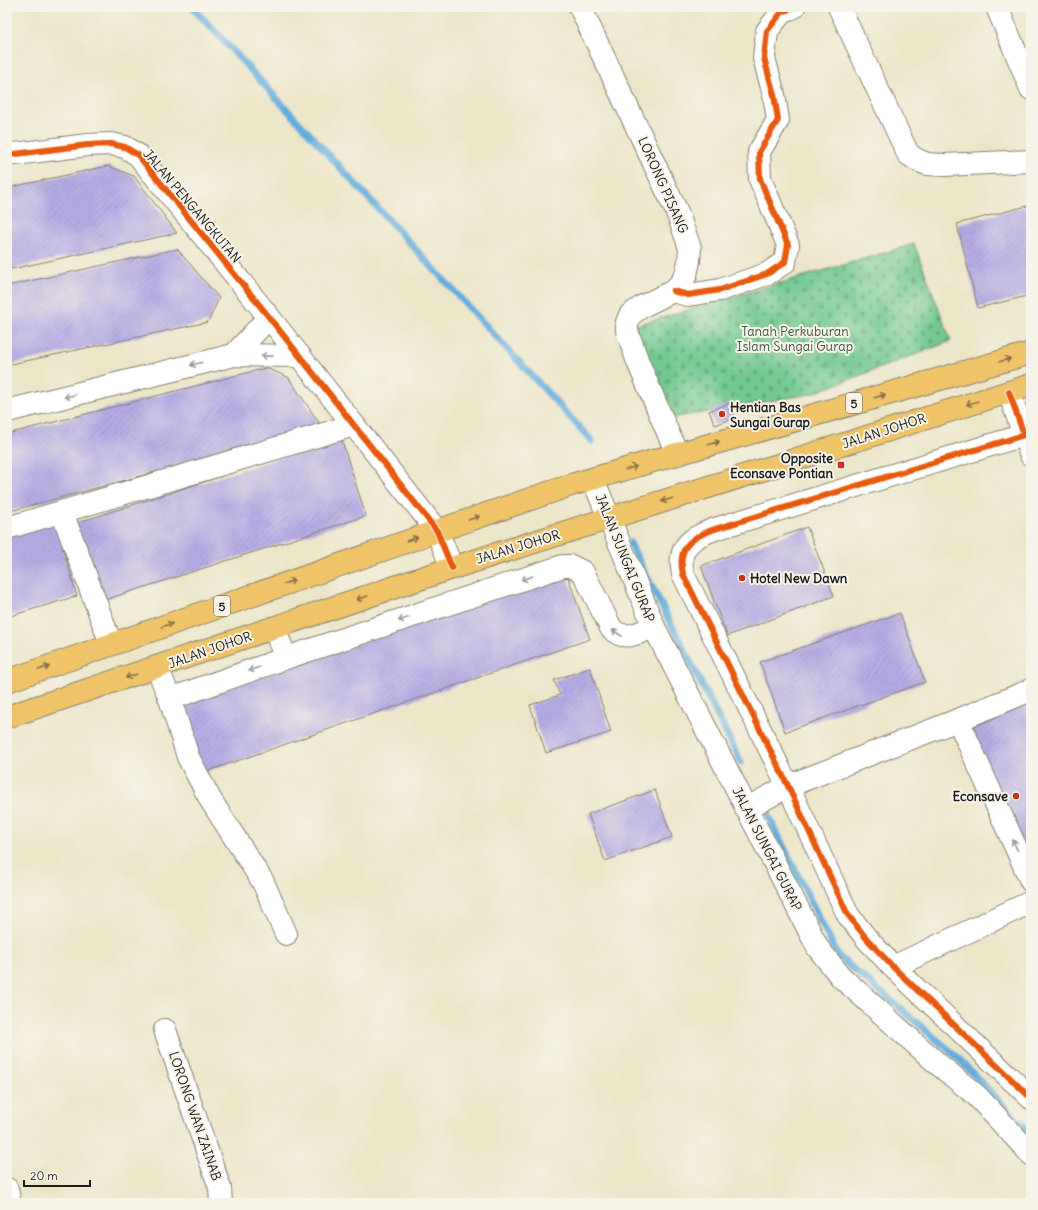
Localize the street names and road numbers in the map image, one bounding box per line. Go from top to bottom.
street label: LORONG PISANG [634,134,692,236]
street label: JALAN PENGANGKUTAN [139,146,245,266]
road number: 5 [846,393,862,413]
street label: JALAN JOHOR [840,409,928,453]
street label: JALAN SUNGAI GURAP [591,491,659,625]
street label: JALAN JOHOR [474,526,562,568]
road number: 5 [214,596,230,616]
street label: JALAN JOHOR [166,628,254,672]
street label: JALAN SUNGAI GURAP [728,784,806,914]
street label: LORONG WAN ZAINAB [165,1049,225,1183]

